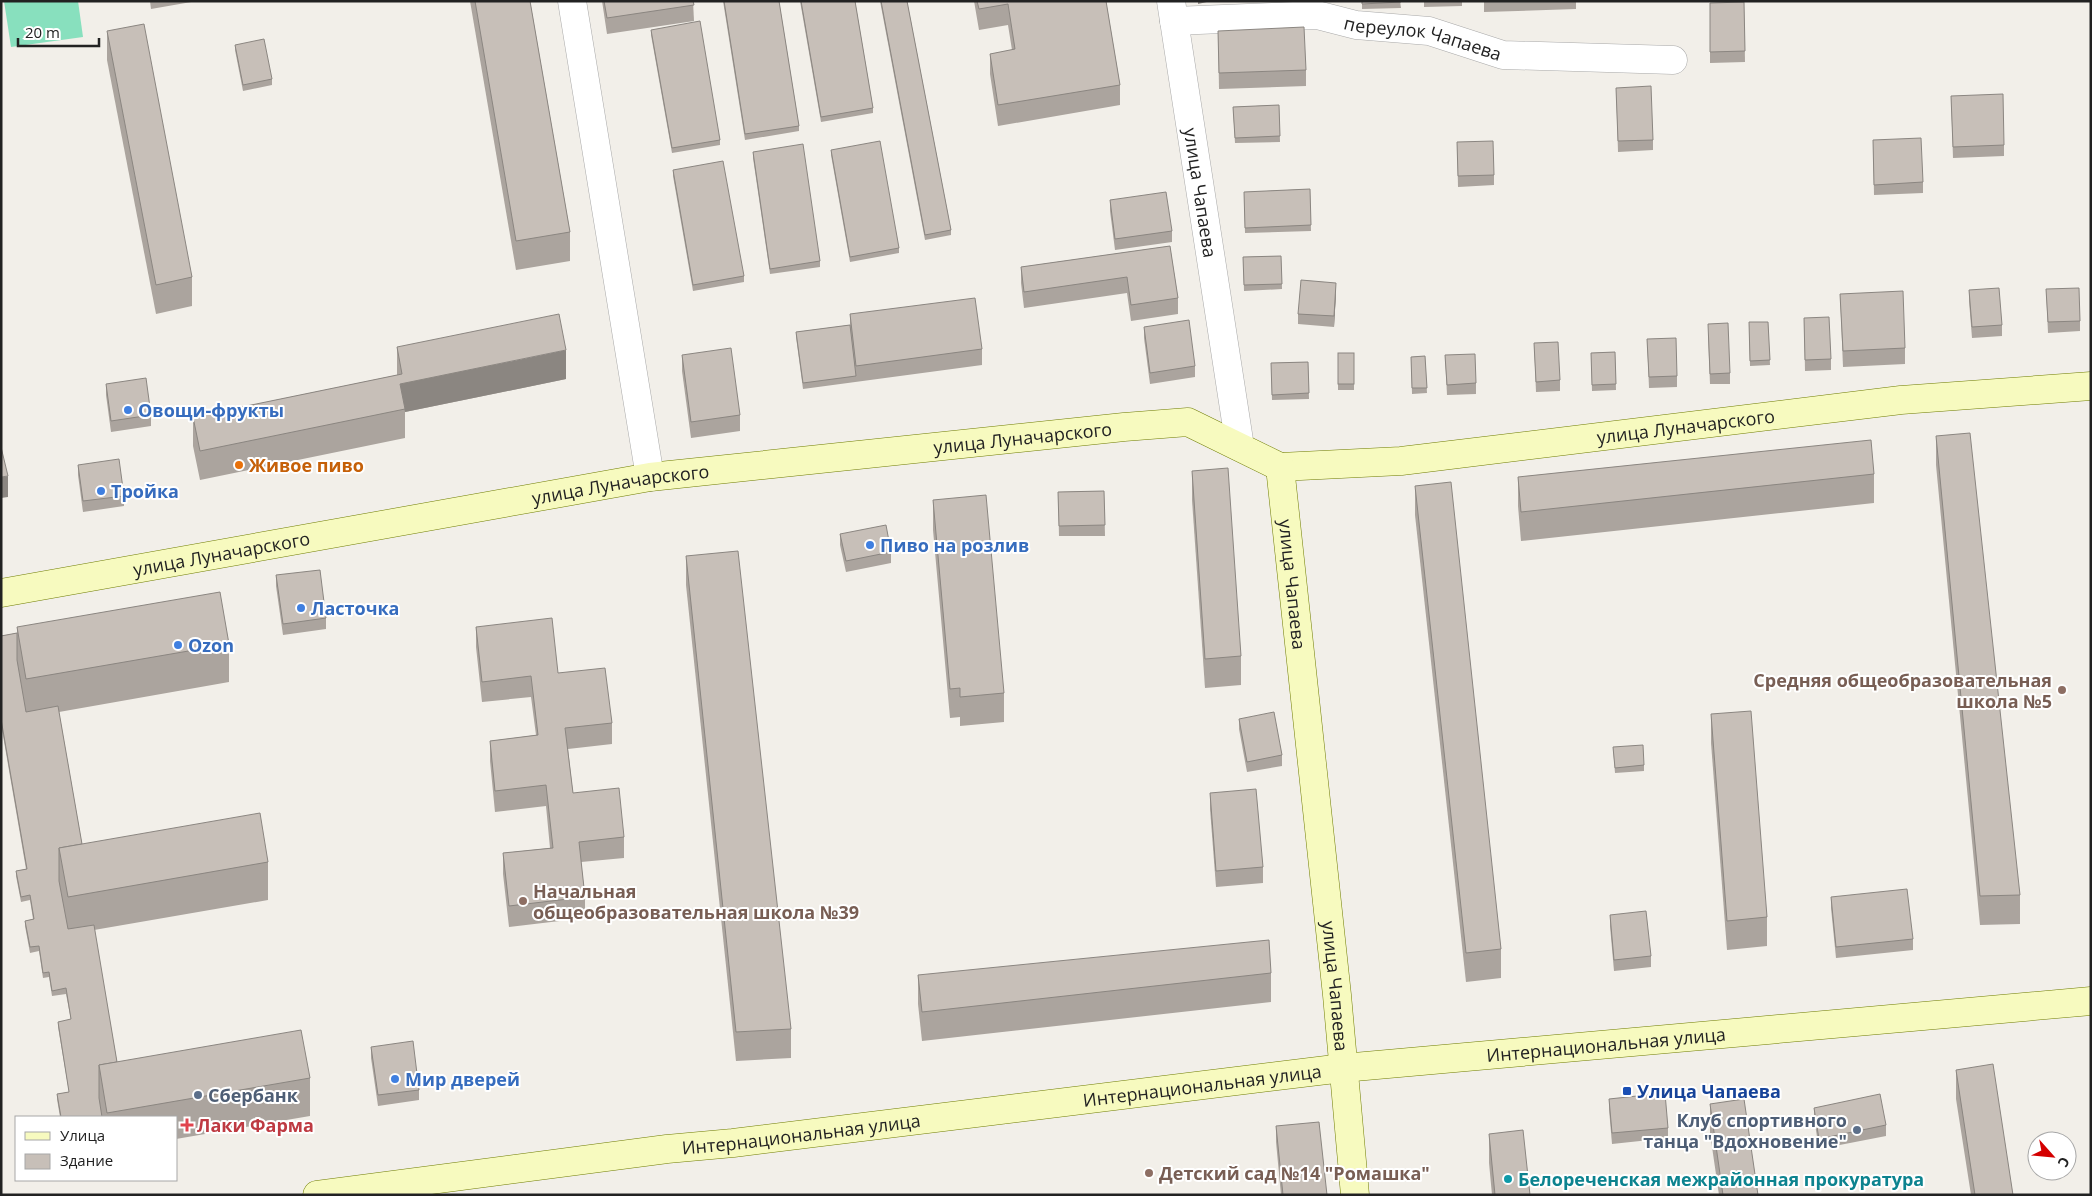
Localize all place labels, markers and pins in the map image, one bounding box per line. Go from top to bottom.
place label: Овощи-фрукты [138,398,284,422]
marker: Овощи-фрукты [122,404,134,416]
place label: Живое пиво [249,453,364,477]
marker: Живое пиво [233,459,245,471]
place label: Тройка [111,479,179,503]
marker: Тройка [95,485,107,497]
place label: Пиво на розлив [880,533,1029,557]
marker: Пиво на розлив [864,539,876,551]
place label: Ласточка [311,596,399,620]
marker: Ласточка [295,602,307,614]
place label: Ozon [188,633,234,657]
marker: Ozon [172,639,184,651]
place label: Средняя общеобразовательная школа №5 [1753,668,2052,713]
marker: Средняя общеобразовательная школа №5 [2056,684,2068,696]
place label: Начальная общеобразовательная школа №39 [533,879,859,924]
marker: Начальная общеобразовательная школа №39 [517,895,529,907]
place label: Мир дверей [405,1067,520,1091]
marker: Мир дверей [389,1073,401,1085]
place label: Улица Чапаева [1637,1079,1781,1103]
place label: Сбербанк [208,1083,299,1107]
marker: Улица Чапаева [1621,1085,1633,1097]
marker: Сбербанк [192,1089,204,1101]
place label: Клуб спортивного танца "Вдохновение" [1643,1108,1847,1153]
place label: Лаки Фарма [197,1113,314,1137]
marker: Лаки Фарма [181,1119,193,1131]
marker: Клуб спортивного танца "Вдохновение" [1851,1124,1863,1136]
place label: Детский сад №14 "Ромашка" [1159,1161,1430,1185]
marker: Детский сад №14 "Ромашка" [1143,1167,1155,1179]
place label: Белореченская межрайонная прокуратура [1518,1167,1924,1191]
marker: Белореченская межрайонная прокуратура [1502,1173,1514,1185]

